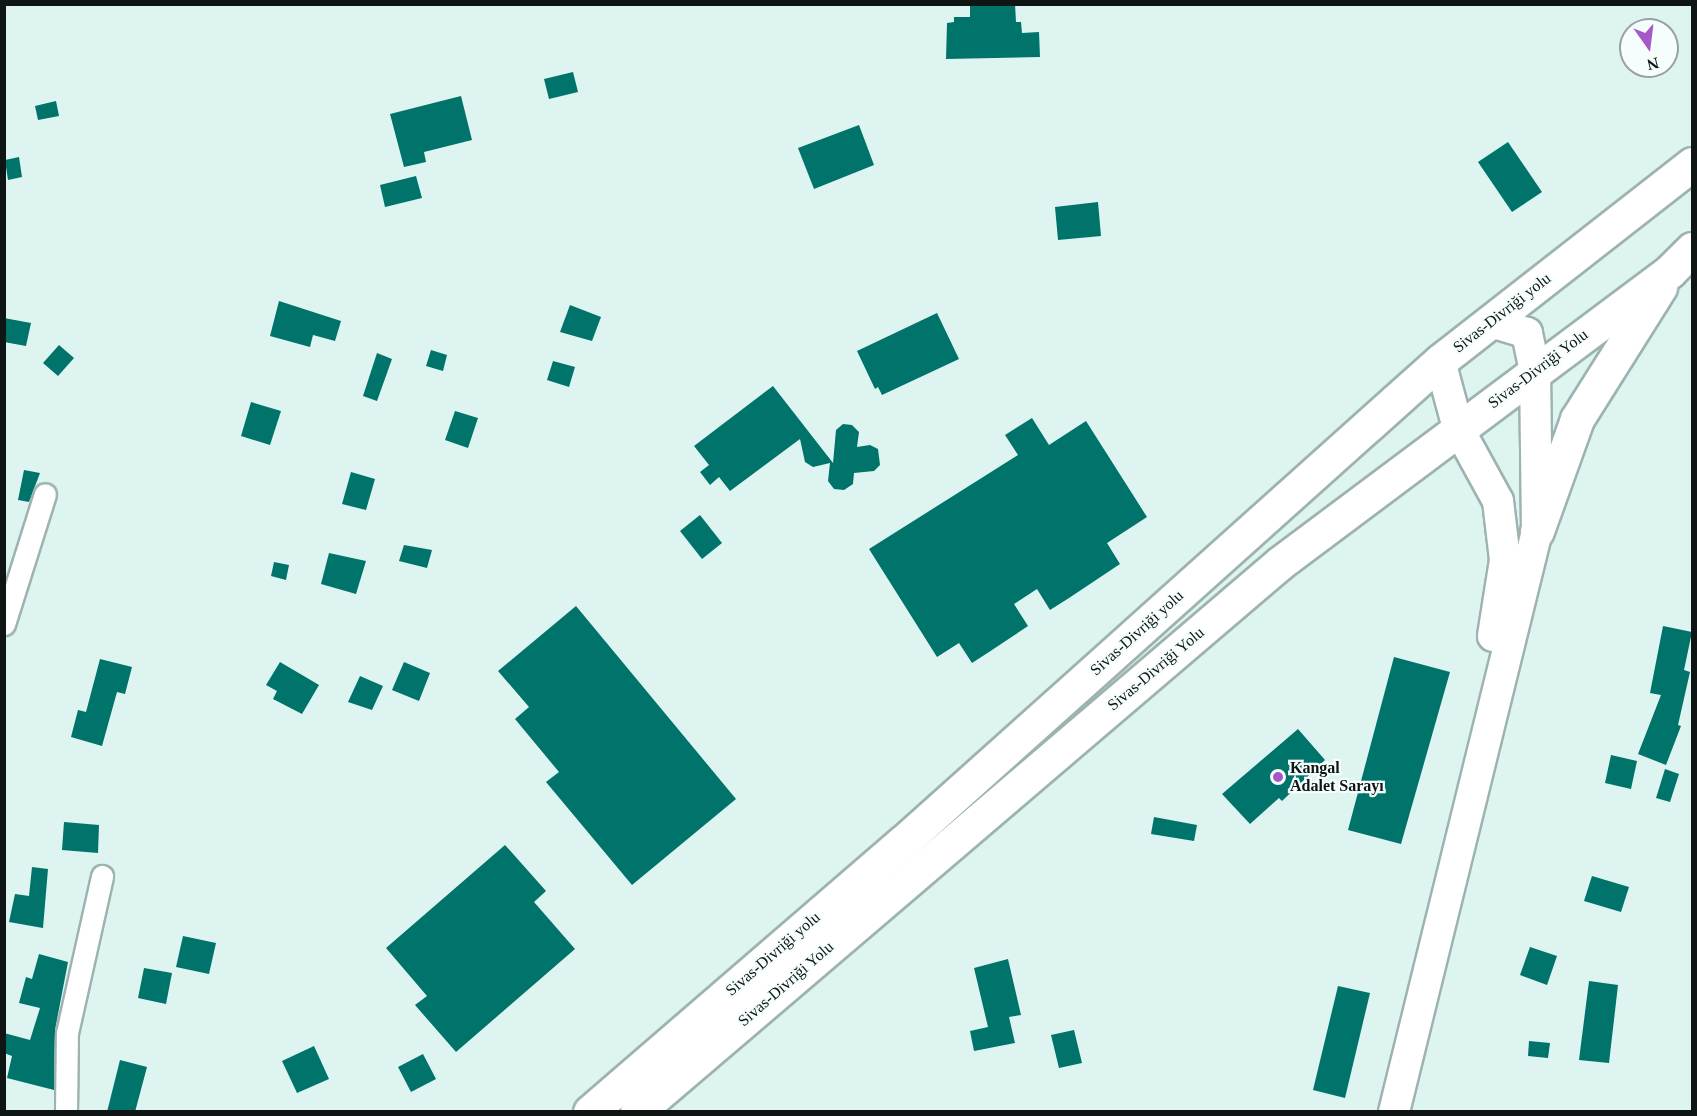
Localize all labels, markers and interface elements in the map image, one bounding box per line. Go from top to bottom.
north arrow [1619,18,1679,78]
text: N [1645,54,1661,74]
street label: Sivas-Divriği yolu [1449,269,1555,357]
street label: Sivas-Divriği Yolu [1484,325,1592,413]
street label: Sivas-Divriği yolu [1086,586,1188,680]
street label: Sivas-Divriği Yolu [1104,623,1208,715]
place label: Kangal Adalet Sarayı [1290,758,1384,796]
marker: Kangal Adalet Sarayı [1271,770,1285,784]
street label: Sivas-Divriği yolu [722,908,824,1000]
street label: Sivas-Divriği Yolu [734,937,838,1031]

